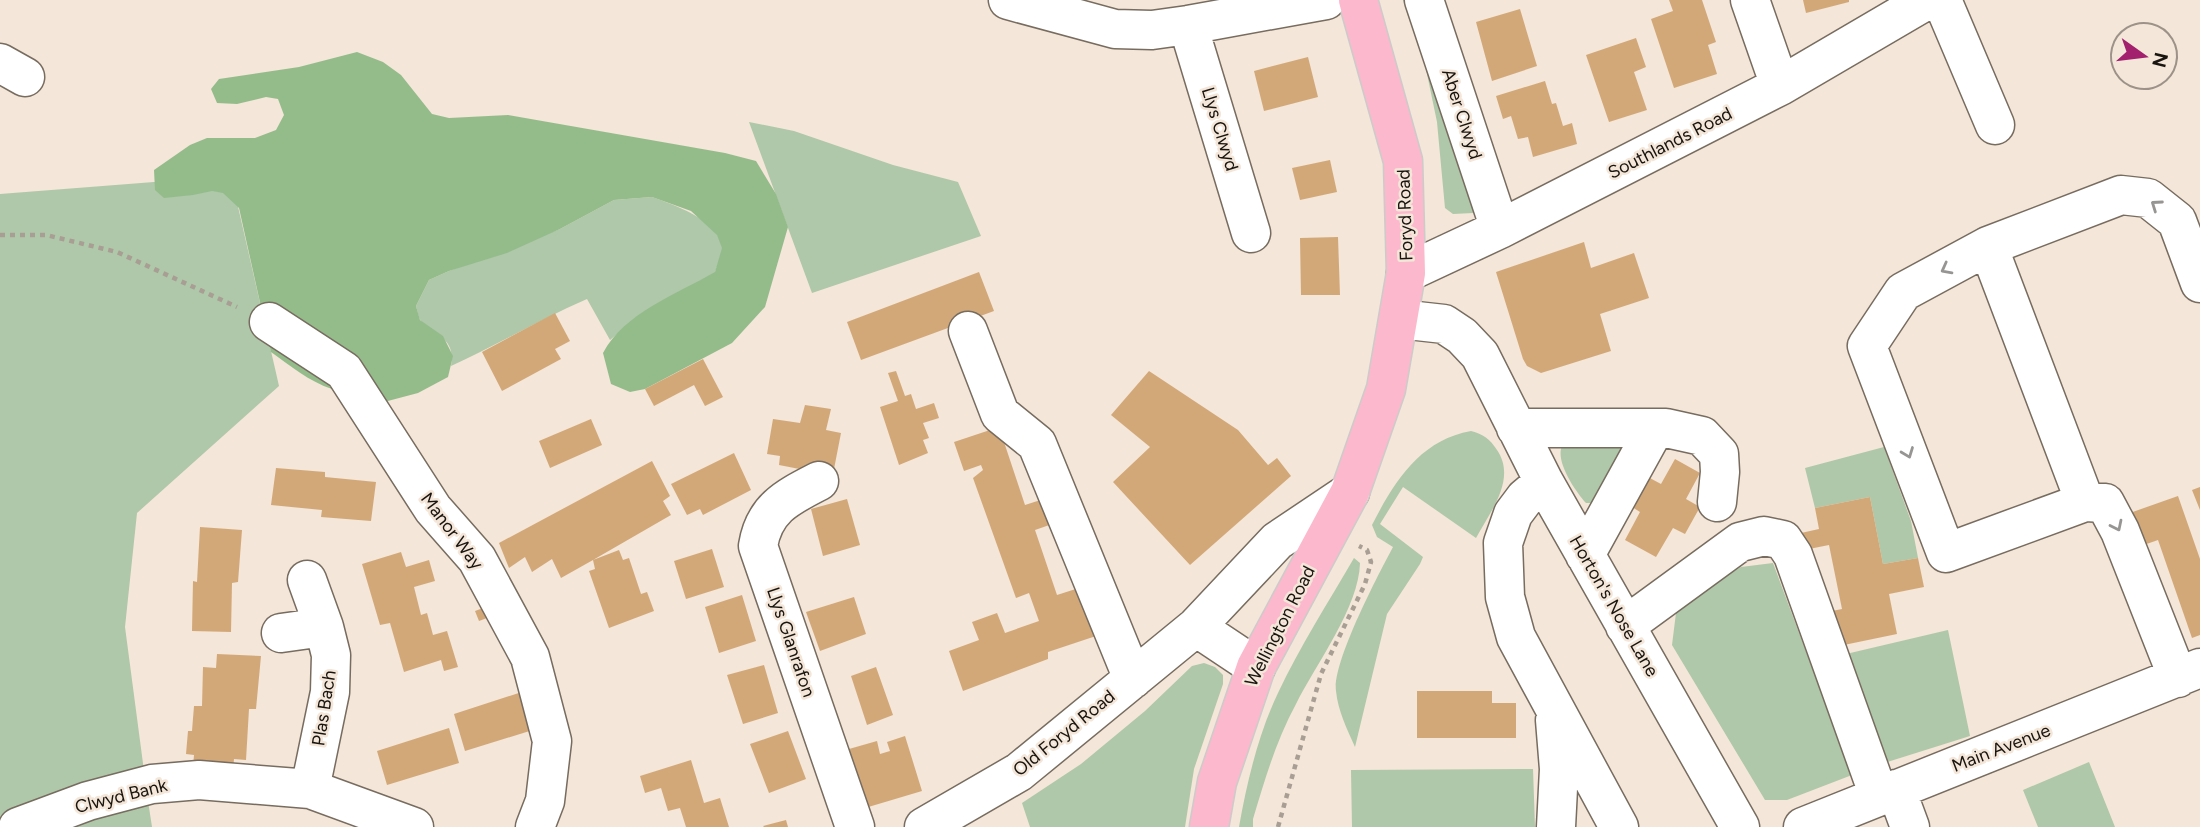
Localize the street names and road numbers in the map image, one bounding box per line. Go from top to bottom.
street label: Aber Clwyd [1437,66,1487,162]
street label: Llys Clwyd [1197,84,1243,174]
street label: Southlands Road [1604,102,1736,184]
street label: Foryd Road [1392,169,1418,261]
street label: Manor Way [416,488,488,574]
street label: Horton's Nose Lane [1565,532,1663,681]
street label: Wellington Road [1240,562,1320,690]
street label: Llys Glanrafon [762,584,820,700]
street label: Plas Bach [307,669,341,747]
street label: Old Foryd Road [1009,685,1119,781]
street label: Main Avenue [1949,719,2054,777]
street label: Clwyd Bank [73,774,170,818]

